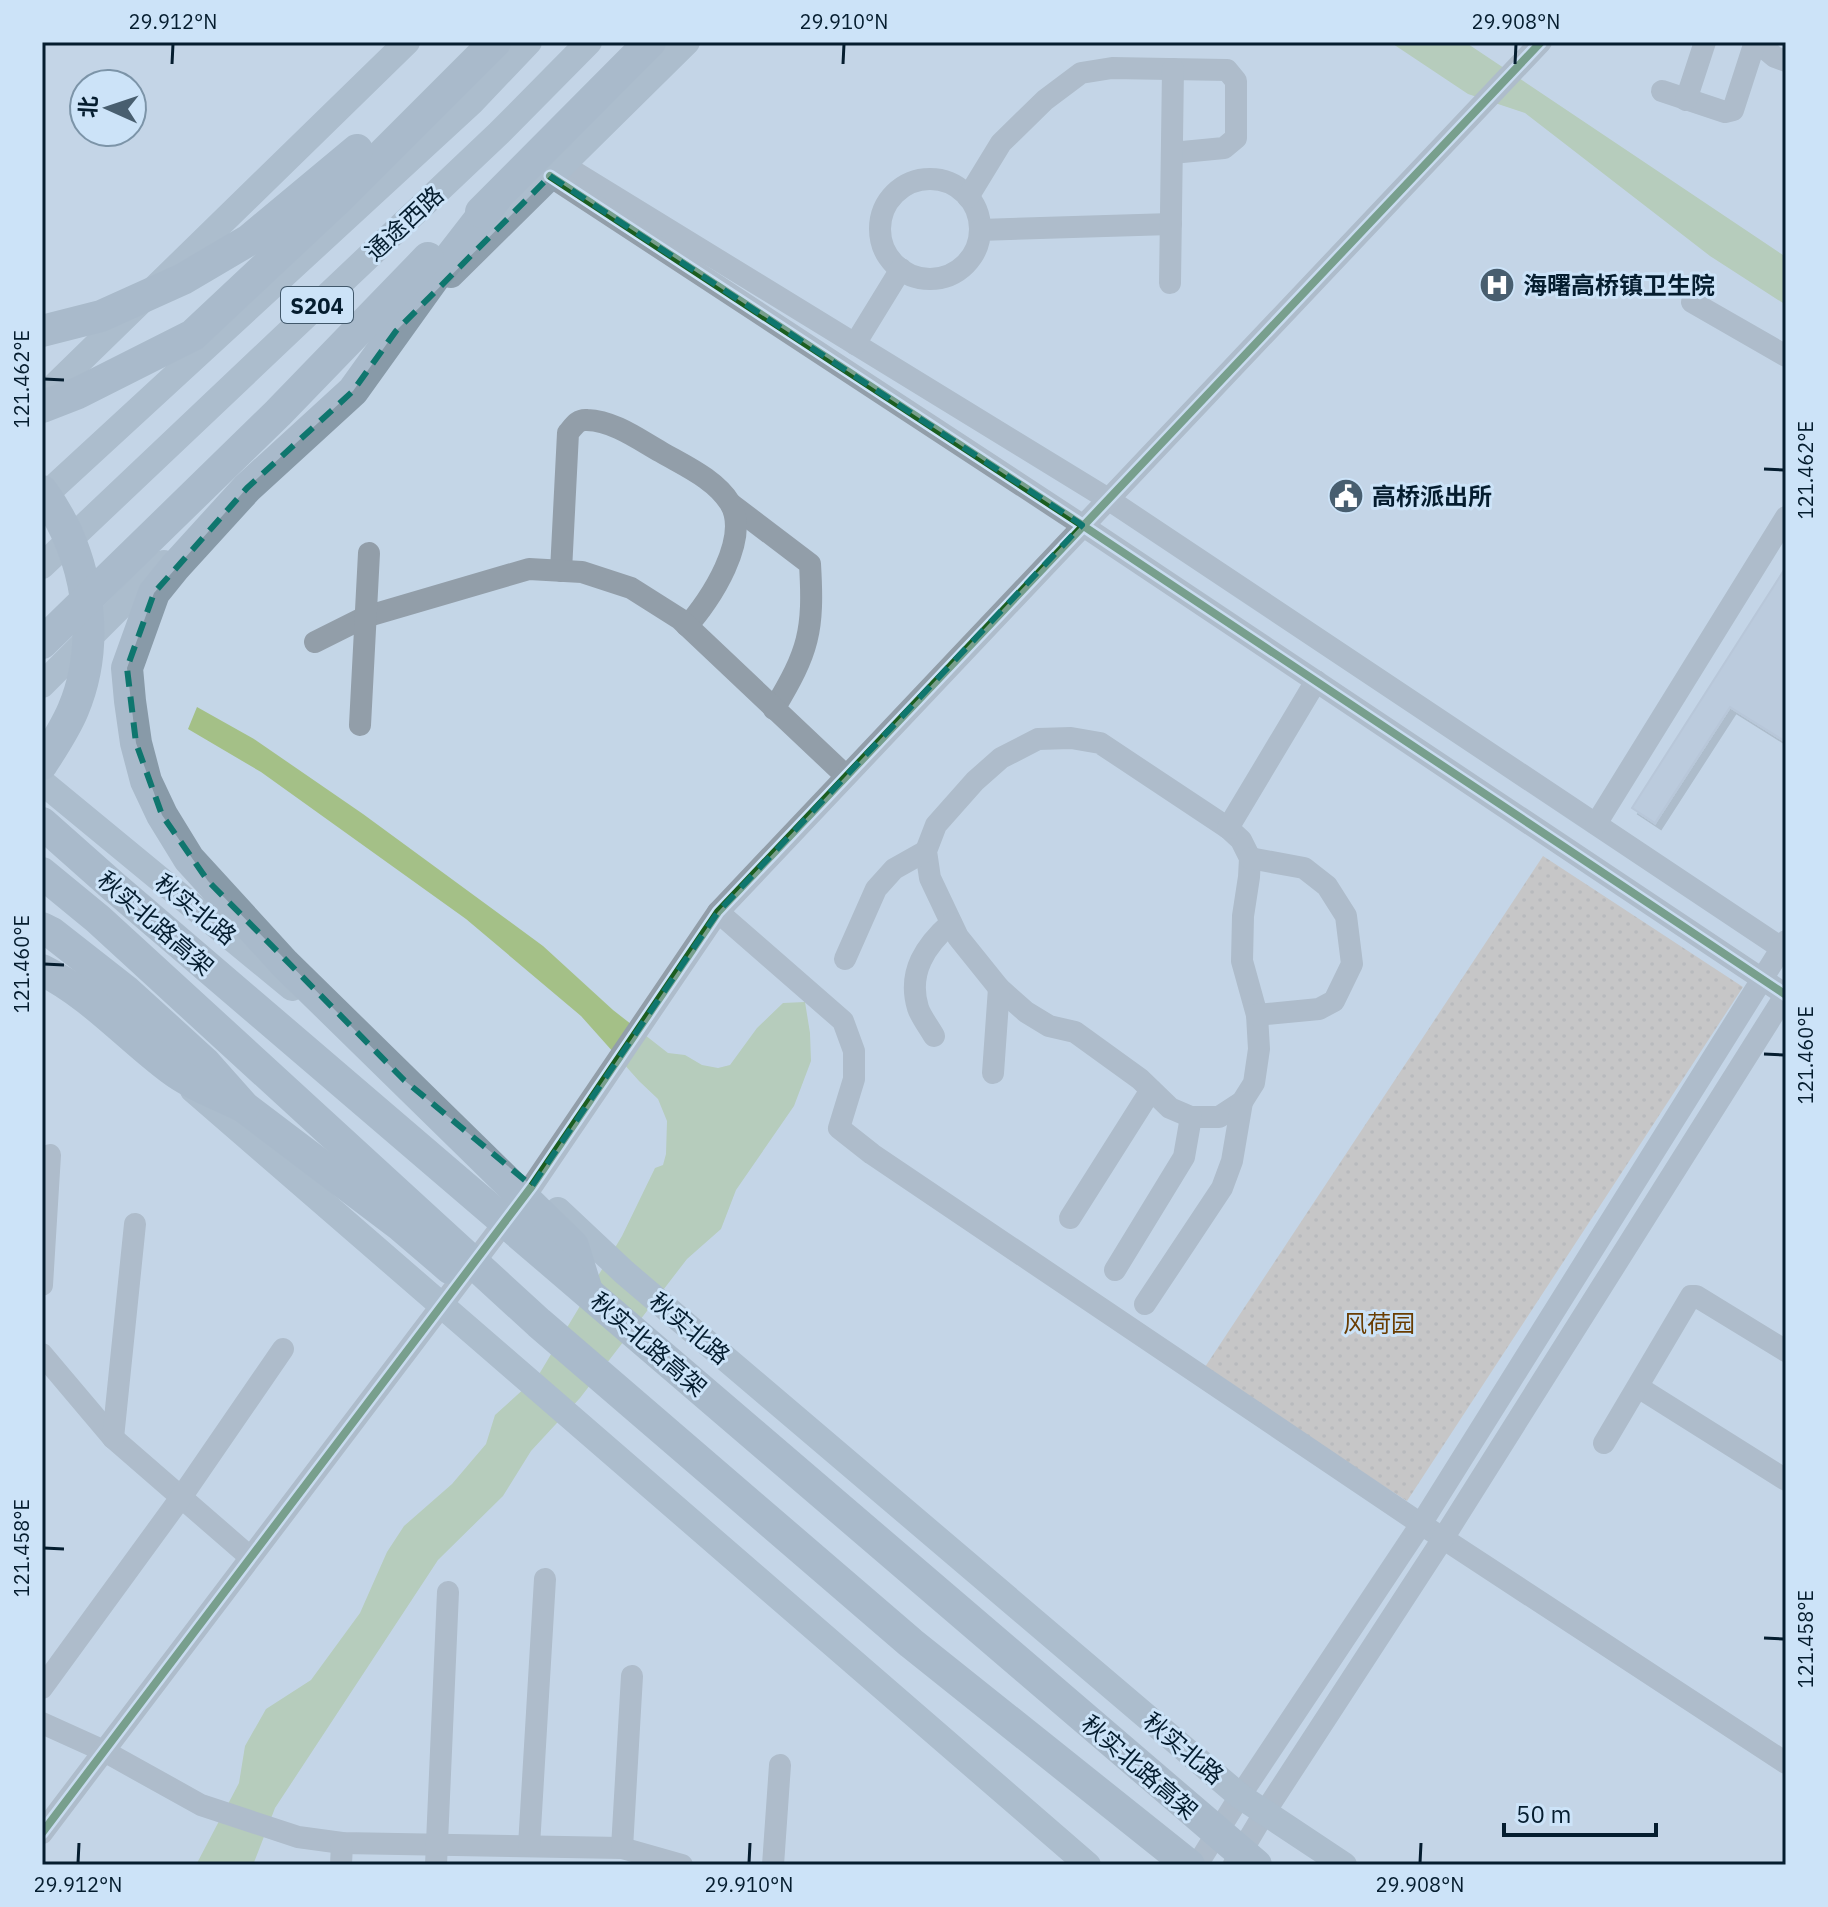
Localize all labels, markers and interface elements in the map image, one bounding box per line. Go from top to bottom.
text: 29.912°N [129,8,217,35]
text: 29.910°N [800,8,888,35]
text: 29.908°N [1472,8,1560,35]
north arrow [68,68,148,148]
text: 北 [72,95,103,119]
street label: 通途西路 [358,179,450,267]
hospital icon: 海曙高桥镇卫生院 [1478,266,1516,304]
place label: 海曙高桥镇卫生院 [1523,269,1715,301]
road number: S204 [281,287,353,323]
text: 121.462°E [8,330,35,428]
text: 121.462°E [1792,421,1819,519]
public building icon: 高桥派出所 [1327,477,1365,515]
place label: 高桥派出所 [1372,480,1492,512]
street label: 秋实北路高架 [91,864,221,982]
street label: 秋实北路 [149,866,243,952]
text: 121.460°E [8,915,35,1013]
text: 121.460°E [1792,1006,1819,1104]
street label: 秋实北路高架 [584,1285,714,1403]
street label: 秋实北路 [643,1285,737,1371]
park label: 风荷园 [1343,1307,1415,1339]
text: 121.458°E [8,1499,35,1597]
text: 121.458°E [1792,1590,1819,1688]
street label: 秋实北路 [1137,1705,1231,1791]
street label: 秋实北路高架 [1075,1708,1205,1826]
scale bar [1504,1787,1656,1837]
text: 50 m [1516,1798,1571,1830]
text: 29.912°N [34,1871,122,1898]
text: 29.910°N [705,1871,793,1898]
text: 29.908°N [1376,1871,1464,1898]

